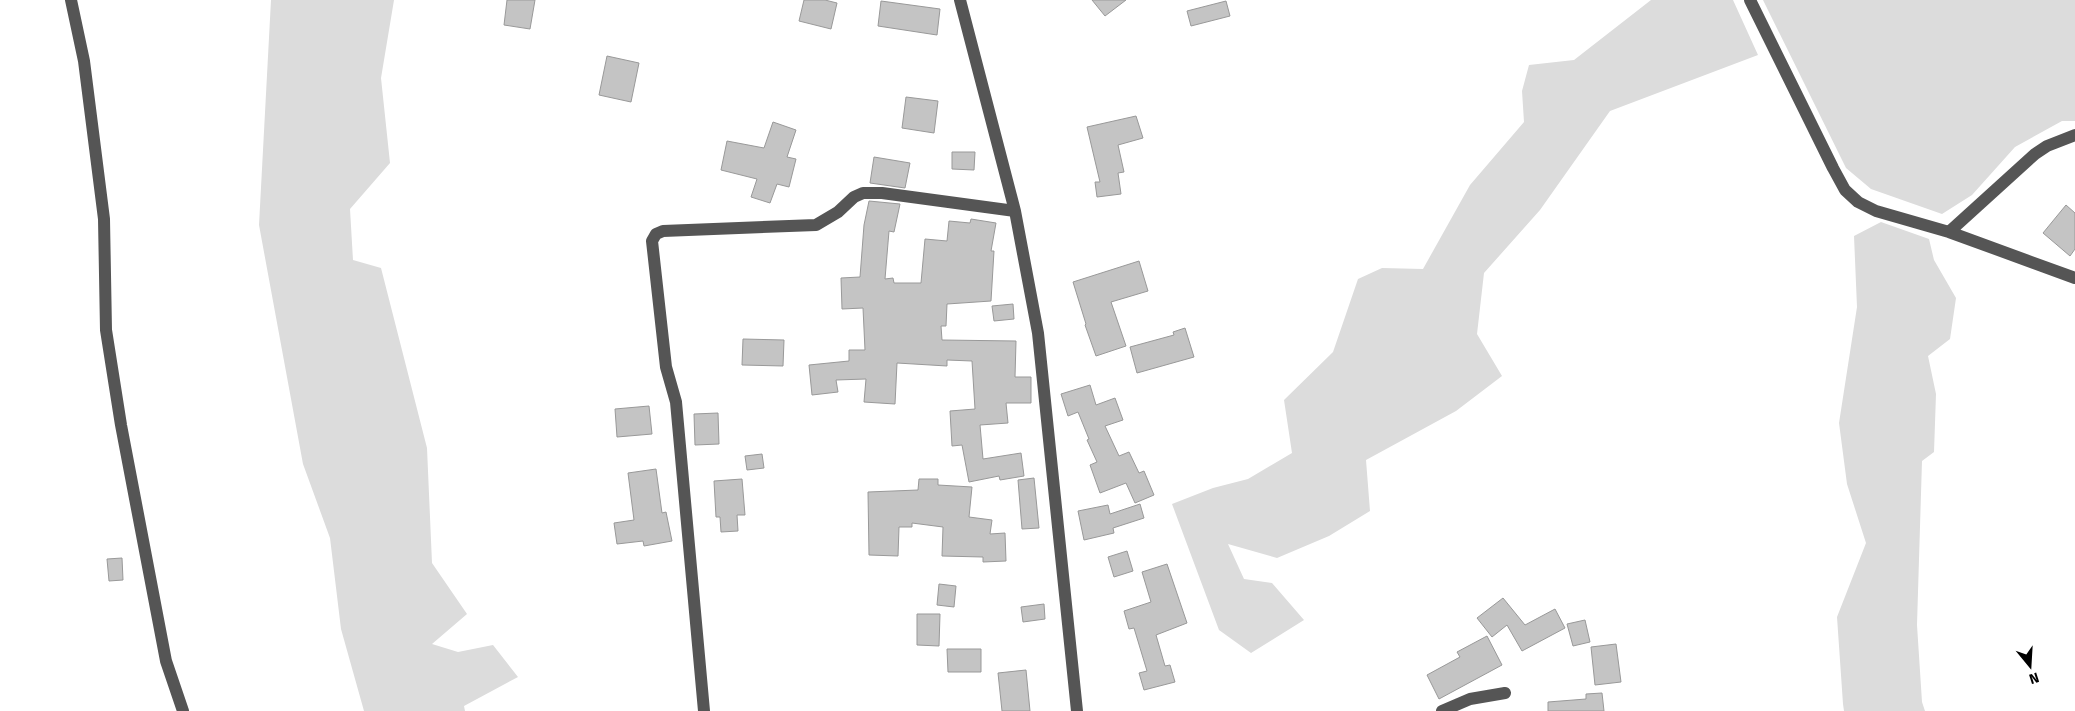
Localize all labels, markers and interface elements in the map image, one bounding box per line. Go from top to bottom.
north arrow [2005,641,2055,691]
text: N [2027,668,2041,687]

